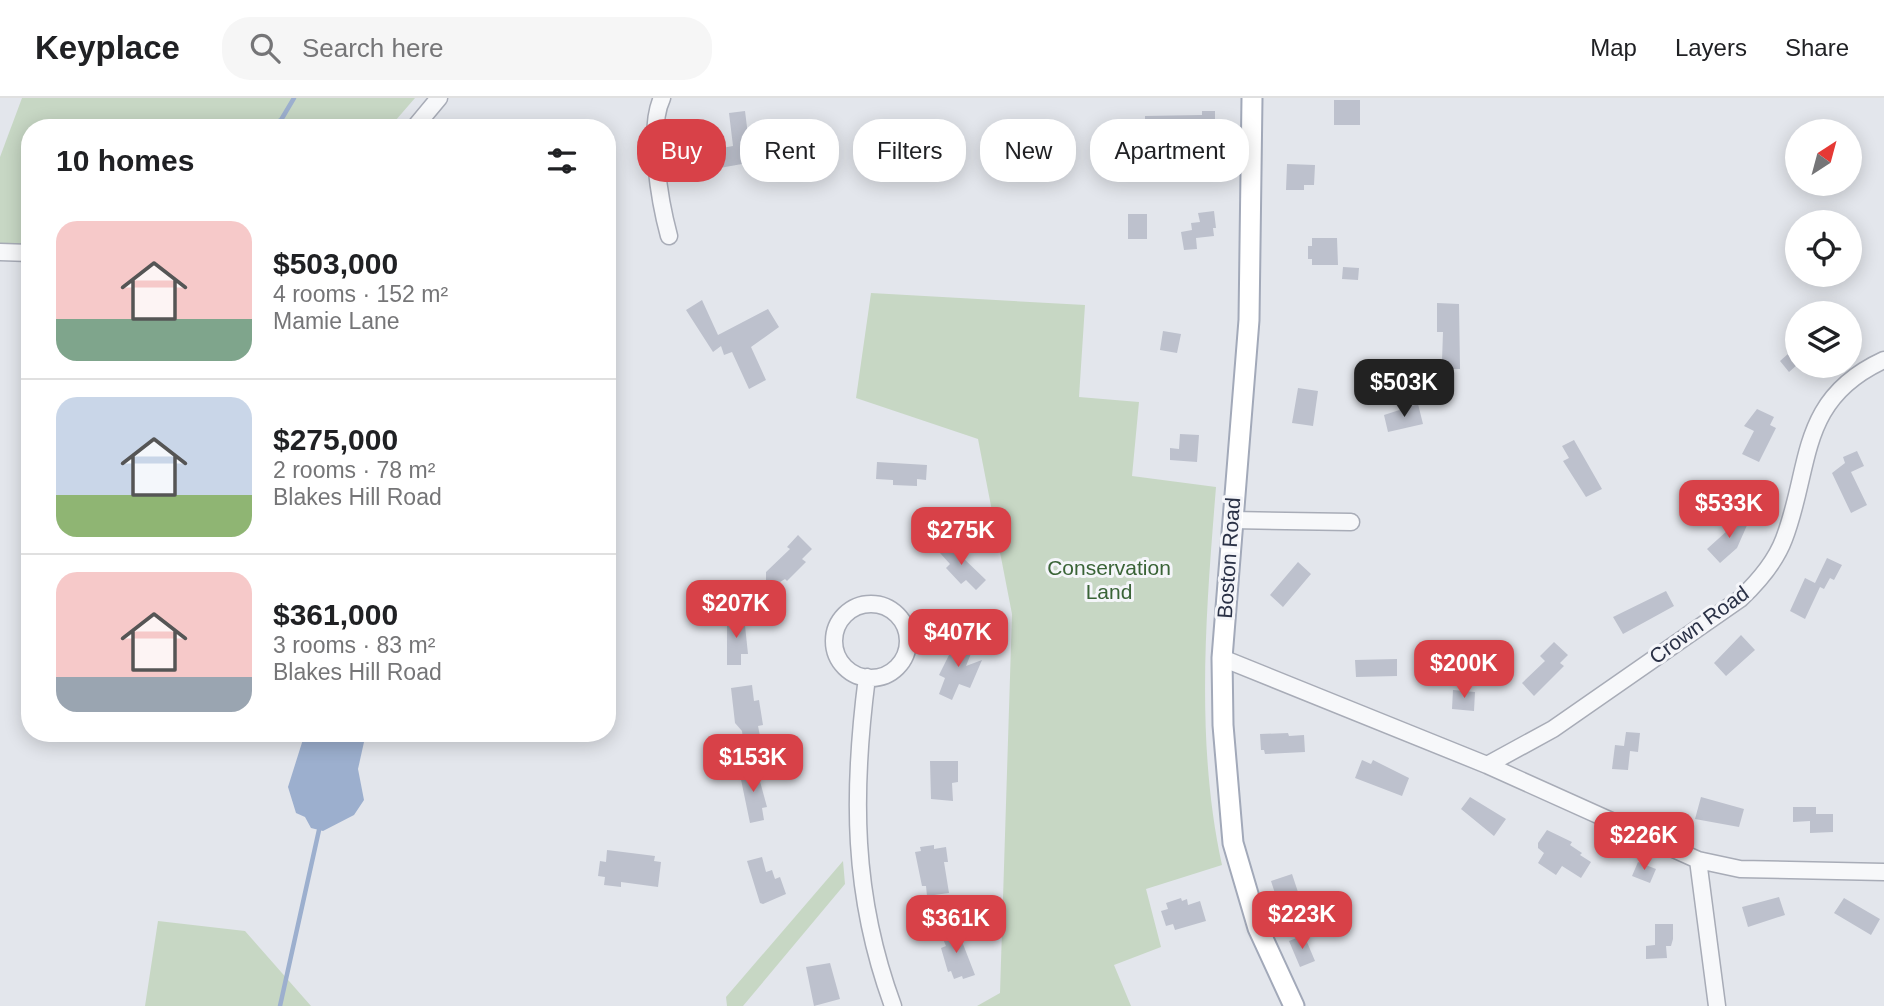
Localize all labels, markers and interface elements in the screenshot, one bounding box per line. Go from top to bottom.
search box [222,17,712,80]
text: Keyplace [35,29,180,66]
icon: search [246,29,284,67]
text: Search here [302,33,444,63]
text: Map [1590,34,1637,61]
text: Layers [1675,34,1747,61]
text: Share [1785,34,1849,61]
chip: Buy [637,119,726,182]
chip: Rent [740,119,839,182]
chip: Filters [853,119,966,182]
chip: New [980,119,1076,182]
chip: Apartment [1090,119,1249,182]
north arrow [1785,119,1862,196]
map controls [1785,119,1862,378]
icon: filters [543,142,581,180]
text: 10 homes [56,144,194,177]
button: locate [1785,210,1862,287]
text: $503,000 [273,247,398,280]
icon: home [112,249,196,333]
text: 4 rooms · 152 m² [273,281,448,307]
button: layers [1785,301,1862,378]
text: Mamie Lane [273,308,400,334]
pin: $503K [1355,360,1453,419]
text: $503K [1370,369,1438,395]
text: $275,000 [273,423,398,456]
icon: home [112,425,196,509]
text: 2 rooms · 78 m² [273,457,435,483]
pin: $533K [1680,480,1778,540]
text: Blakes Hill Road [273,484,442,510]
text: $533K [1695,490,1763,516]
street label: Boston Road [1213,497,1244,619]
pin: $275K [912,508,1010,567]
text: $275K [927,517,995,543]
park label: Conservation Land [1047,556,1171,603]
pin: $207K [687,580,785,640]
street label: Crown Road [1645,581,1753,668]
text: $207K [702,590,770,616]
text: $361,000 [273,598,398,631]
icon: home [112,600,196,684]
pin: $407K [909,610,1007,669]
text: $407K [924,619,992,645]
text: 3 rooms · 83 m² [273,632,435,658]
pin: $200K [1415,640,1513,700]
text: $200K [1430,650,1498,676]
text: Blakes Hill Road [273,659,442,685]
pin: $153K [704,734,802,794]
text: $153K [719,744,787,770]
pin: $226K [1595,812,1693,872]
text: $226K [1610,822,1678,848]
pin: $223K [1253,892,1351,951]
pin: $361K [907,896,1005,955]
text: $223K [1268,901,1336,927]
text: $361K [922,905,990,931]

